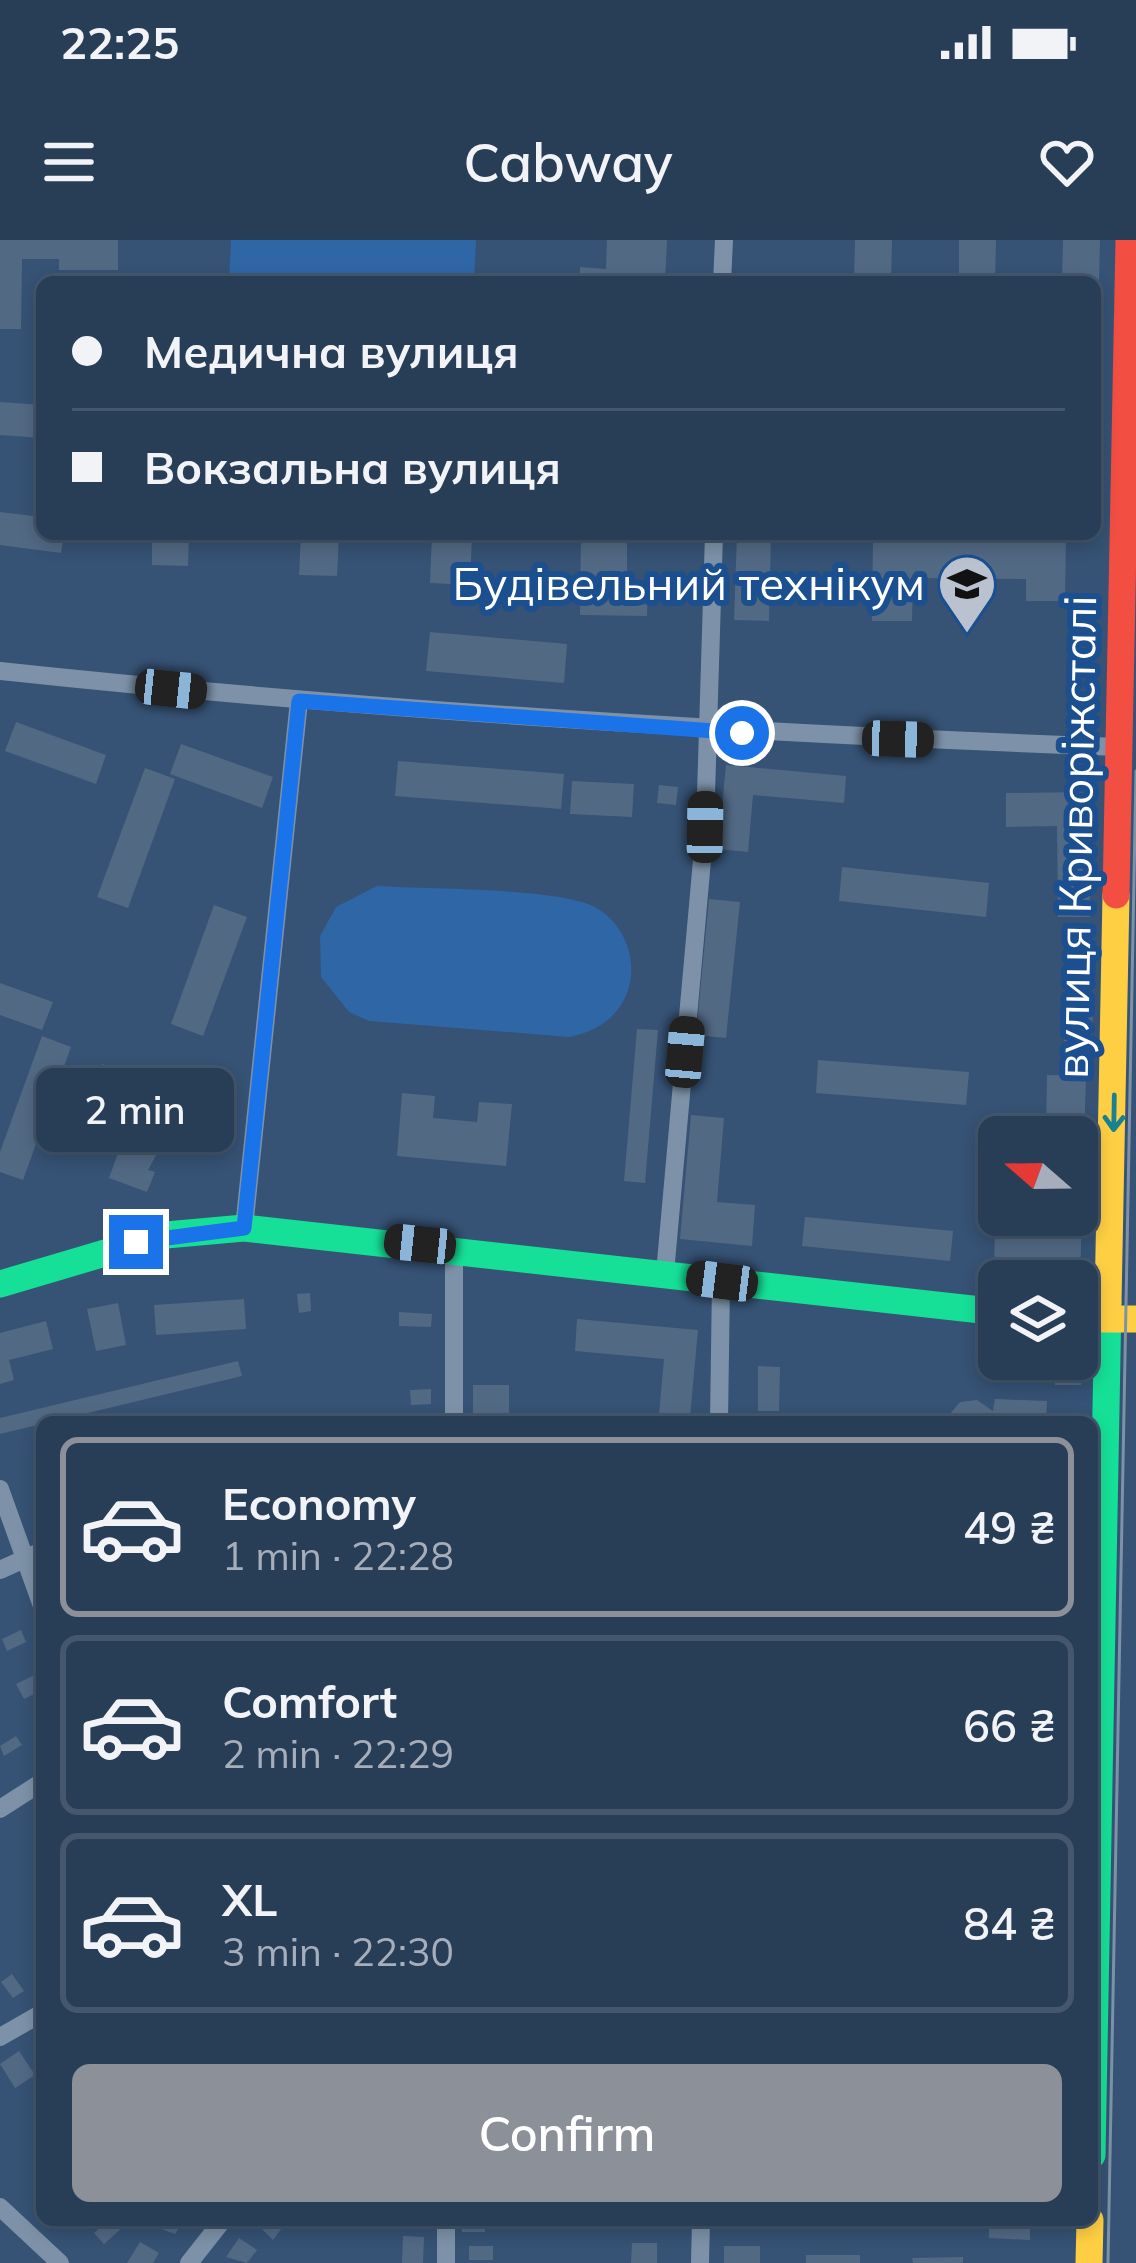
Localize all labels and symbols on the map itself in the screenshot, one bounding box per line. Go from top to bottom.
school or university icon: Будівельний технікум [936,553,998,635]
place label: Будівельний технікум [453,555,925,611]
street label: вулиця Криворіжсталі [1043,595,1107,1079]
car [133,667,209,711]
route start [715,706,769,760]
car [861,720,935,758]
car [686,791,724,863]
car [664,1015,706,1089]
callout: 2 min [37,1068,235,1152]
one-way arrow [1103,1093,1125,1132]
north arrow [978,1116,1098,1236]
route end [109,1215,163,1269]
car [382,1222,458,1266]
car [684,1259,760,1303]

